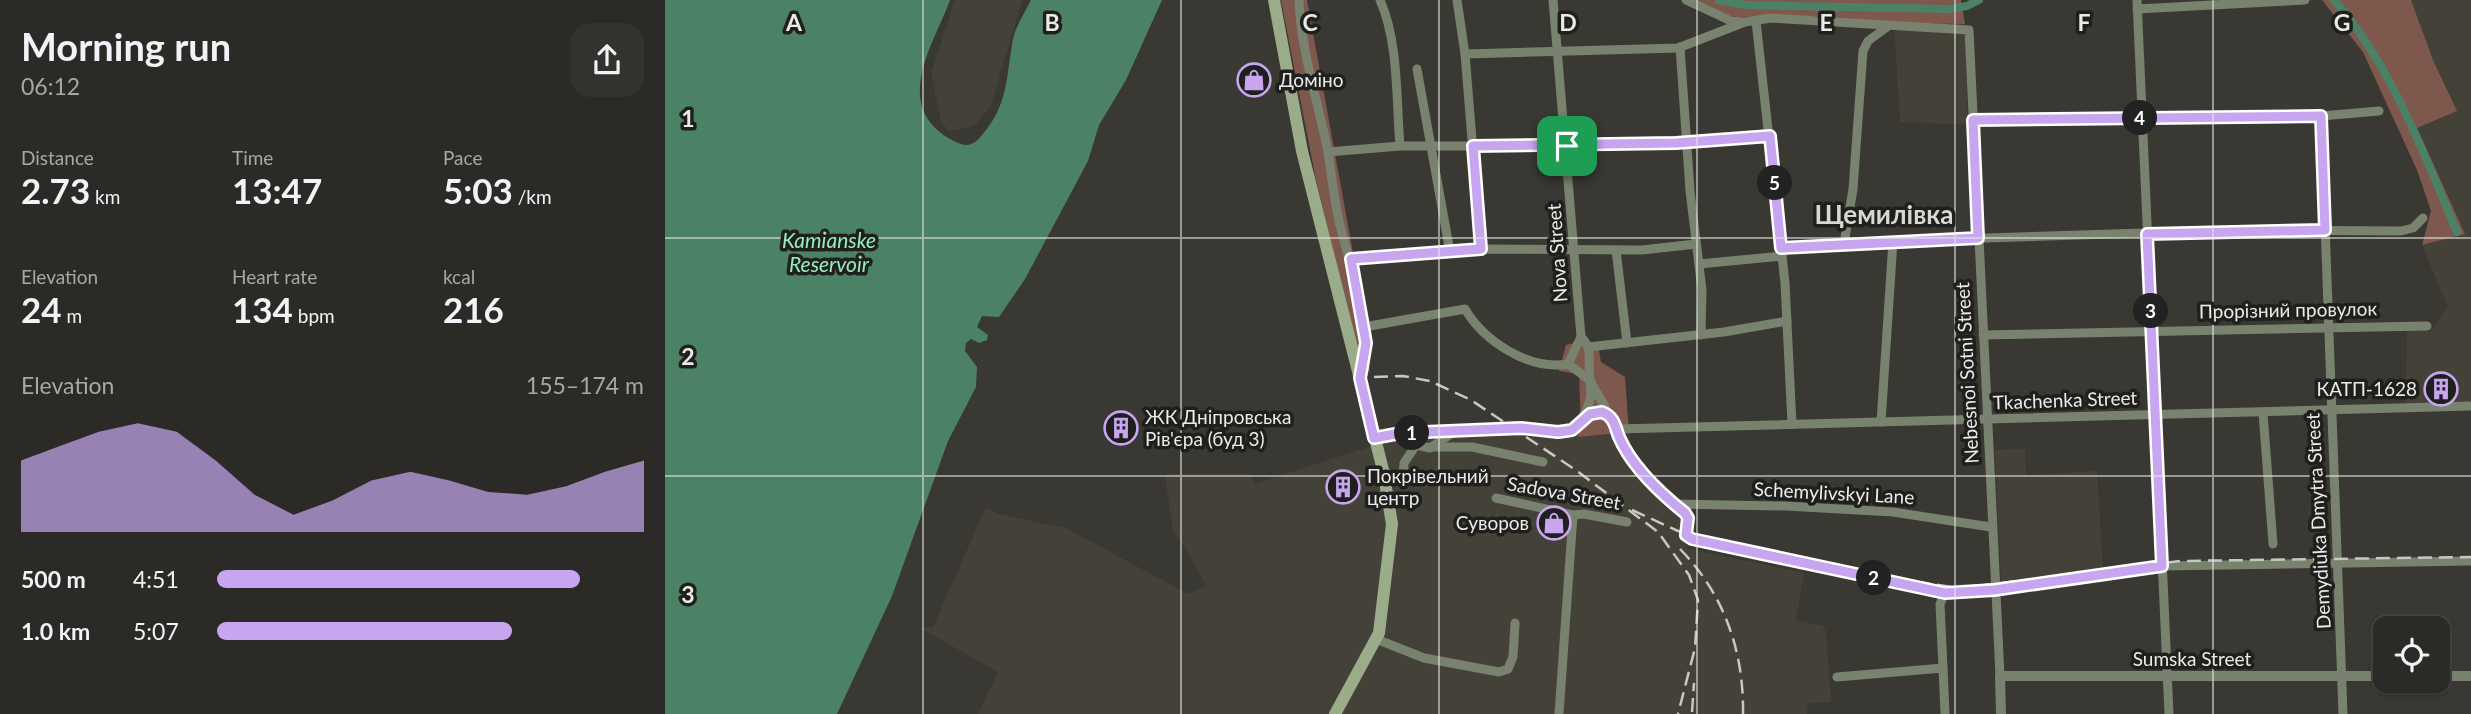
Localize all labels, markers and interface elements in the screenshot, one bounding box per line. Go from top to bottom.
text: A [785,8,803,36]
text: B [1044,8,1060,36]
text: C [1302,8,1318,36]
text: D [1559,8,1577,36]
text: E [1819,8,1833,36]
text: F [2077,8,2091,36]
text: G [2334,8,2350,36]
text: Morning run [21,23,231,69]
button: share [570,23,644,97]
shop icon: Доміно [1235,61,1273,99]
place label: Доміно [1279,68,1344,91]
text: 06:12 [21,72,80,100]
pin: 4 [2123,100,2157,136]
text: 1 [681,104,695,132]
text: 4 [2134,106,2145,129]
pin [1537,116,1597,176]
icon: arrive [1548,127,1586,165]
text: Distance [21,146,94,169]
text: Time [232,146,273,169]
text: Pace [443,146,482,169]
pin: 5 [1757,166,1793,200]
text: 2.73 [21,169,90,211]
text: 13:47 [232,169,322,211]
text: 5:03 [443,169,513,211]
text: 5 [1769,171,1780,194]
text: km [90,185,120,208]
text: /km [513,185,552,208]
district label: Щемилівка [1814,198,1954,230]
street label: Nova Street [1542,203,1571,303]
water label: Kamianske Reservoir [782,227,876,276]
text: Elevation [21,265,98,288]
text: Heart rate [232,265,317,288]
text: kcal [443,265,475,288]
street label: Nebesnoi Sotni Street [1950,282,1983,464]
text: 24 [21,288,62,330]
text: 134 [232,288,293,330]
text: 216 [443,288,504,330]
pin: 3 [2133,294,2169,328]
street label: Прорізний провулок [2199,296,2378,323]
text: 3 [2145,299,2156,322]
text: m [62,304,82,327]
text: bpm [293,304,335,327]
text: 2 [681,342,695,370]
building icon: КАТП-1628 [2422,370,2460,408]
text: Elevation [21,371,114,399]
text: 155–174 m [526,371,644,399]
place label: КАТП-1628 [2316,377,2417,400]
street label: Tkachenka Street [1992,385,2138,414]
place label: ЖК Дніпровська Рів'єра (буд 3) [1145,405,1291,450]
building icon: ЖК Дніпровська Рів'єра (буд 3) [1102,409,1140,447]
street label: Demydiuka Dmytra Street [2300,412,2335,630]
pin: 1 [1395,416,1429,450]
text: 1 [1406,421,1417,444]
place label: Покрівельний центр [1367,464,1489,509]
building icon: Покрівельний центр [1324,468,1362,506]
street label: Sadova Street [1506,471,1623,514]
street label: Schemylivskyi Lane [1753,477,1915,508]
shop icon: Суворов [1535,504,1573,542]
place label: Суворов [1456,511,1529,534]
pin: 2 [1857,560,1891,596]
text: 500 m [21,565,86,593]
text: 4:51 [133,565,179,593]
text: 2 [1868,566,1879,589]
text: 3 [681,580,695,608]
map controls [2373,616,2450,693]
button: locate [2373,616,2450,693]
text: 1.0 km [21,617,90,645]
text: 5:07 [133,617,179,645]
street label: Sumska Street [2133,647,2251,670]

